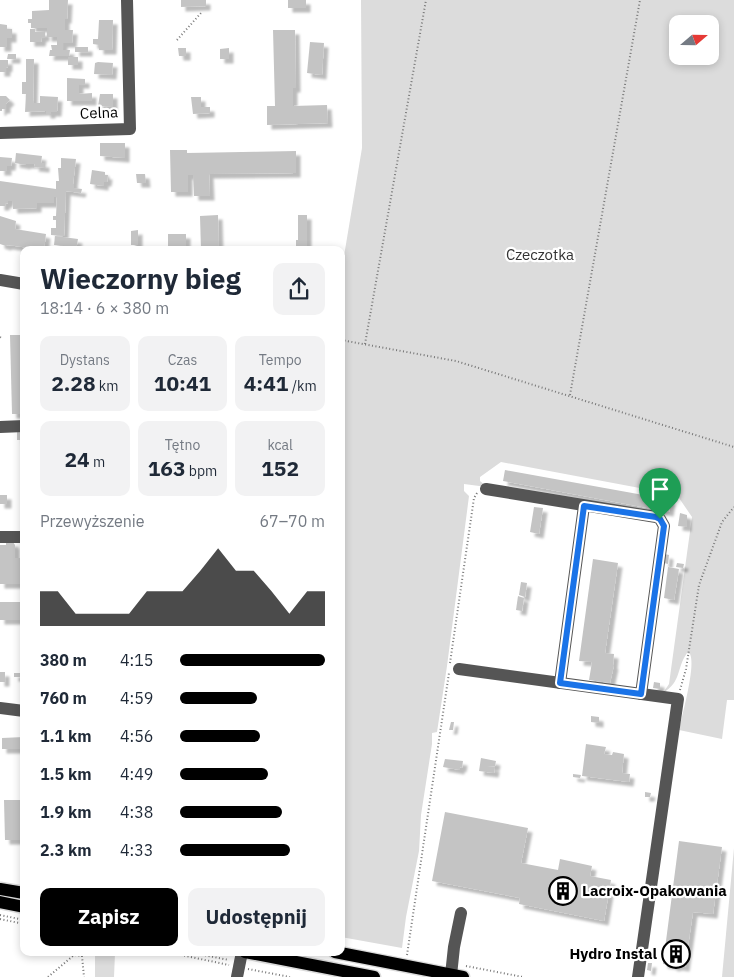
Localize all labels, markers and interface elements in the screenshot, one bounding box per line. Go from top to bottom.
north arrow [669,15,719,65]
map controls [669,15,719,65]
street label: Celna [80,102,118,123]
park label: Czeczotka [506,245,574,264]
text: Wieczorny bieg [40,260,241,297]
button: share [273,263,325,315]
text: 18:14 · 6 × 380 m [40,298,169,318]
text: Dystans [60,351,110,369]
text: Czas [168,351,197,369]
text: Tempo [259,351,302,369]
text: 2.28 [51,369,96,397]
text: 10:41 [154,369,211,397]
text: 4:41 [244,369,288,397]
text: km [96,377,118,395]
text: /km [288,377,317,395]
text: Tętno [165,436,200,454]
text: kcal [267,436,293,454]
text: 24 [64,445,90,473]
text: m [90,453,105,471]
text: 163 [148,454,186,482]
text: 152 [261,454,299,482]
text: bpm [186,462,217,480]
pin [639,468,681,519]
icon: arrive [646,475,674,503]
text: Przewyższenie [40,511,145,531]
text: 67–70 m [259,511,325,531]
text: 380 m [40,650,87,670]
text: 4:15 [120,650,153,670]
text: 760 m [40,688,87,708]
text: 4:59 [120,688,153,708]
text: 1.1 km [40,726,91,746]
text: 4:56 [120,726,153,746]
text: 1.5 km [40,764,91,784]
text: 4:49 [120,764,153,784]
text: 1.9 km [40,802,91,822]
text: 4:38 [120,802,153,822]
text: 2.3 km [40,840,91,860]
text: 4:33 [120,840,153,860]
building icon: Lacroix-Opakowania [548,876,578,906]
place label: Lacroix-Opakowania [582,881,727,900]
button: Zapisz [40,888,178,946]
button: Udostępnij [188,888,325,946]
building icon: Hydro Instal [661,939,691,969]
place label: Hydro Instal [569,944,657,963]

